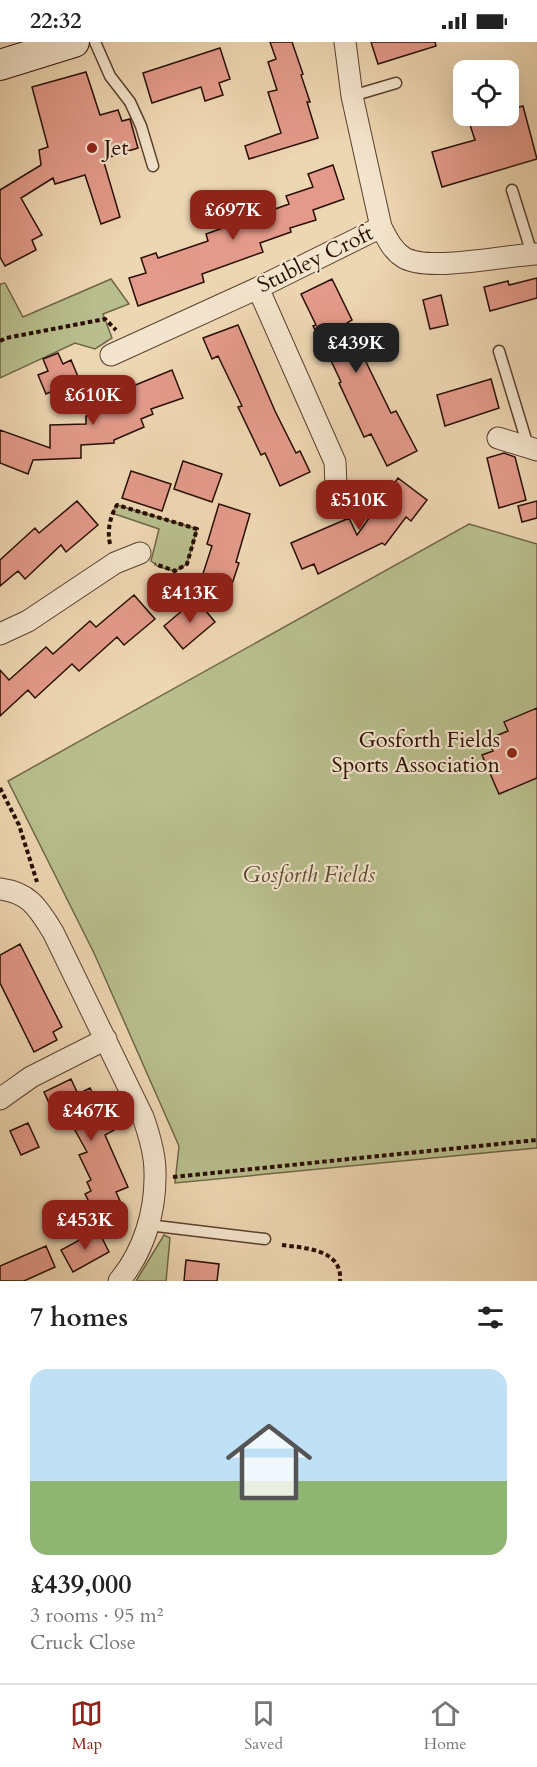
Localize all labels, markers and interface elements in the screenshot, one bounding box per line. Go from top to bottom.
text: 22:32 [30,6,81,36]
map controls [453,60,519,126]
button: locate [453,60,519,126]
place label: Jet [101,133,128,163]
marker: Jet [85,141,99,155]
pin: £697K [191,190,275,241]
text: £697K [204,196,262,223]
street label: Stubley Croft [252,218,378,300]
pin: £439K [314,323,398,374]
text: £439K [327,329,385,356]
pin: £610K [51,375,135,426]
text: £610K [64,381,122,408]
pin: £510K [317,480,401,531]
text: £510K [330,486,388,513]
pin: £413K [148,573,232,624]
text: £413K [161,579,219,606]
place label: Gosforth Fields Sports Association [332,725,500,780]
marker: Gosforth Fields Sports Association [505,746,519,760]
park label: Gosforth Fields [243,860,376,890]
pin: £467K [49,1091,133,1142]
text: £467K [62,1097,120,1124]
pin: £453K [43,1200,127,1251]
text: £453K [56,1206,114,1233]
text: 7 homes [30,1300,128,1335]
icon: filters [474,1301,507,1334]
icon: home [215,1408,323,1516]
text: £439,000 [30,1567,132,1602]
text: 3 rooms · 95 m² [30,1602,163,1629]
text: Cruck Close [30,1629,136,1656]
tab: Map [70,1697,103,1755]
tab: Saved [244,1697,283,1755]
tab: Home [424,1697,467,1755]

